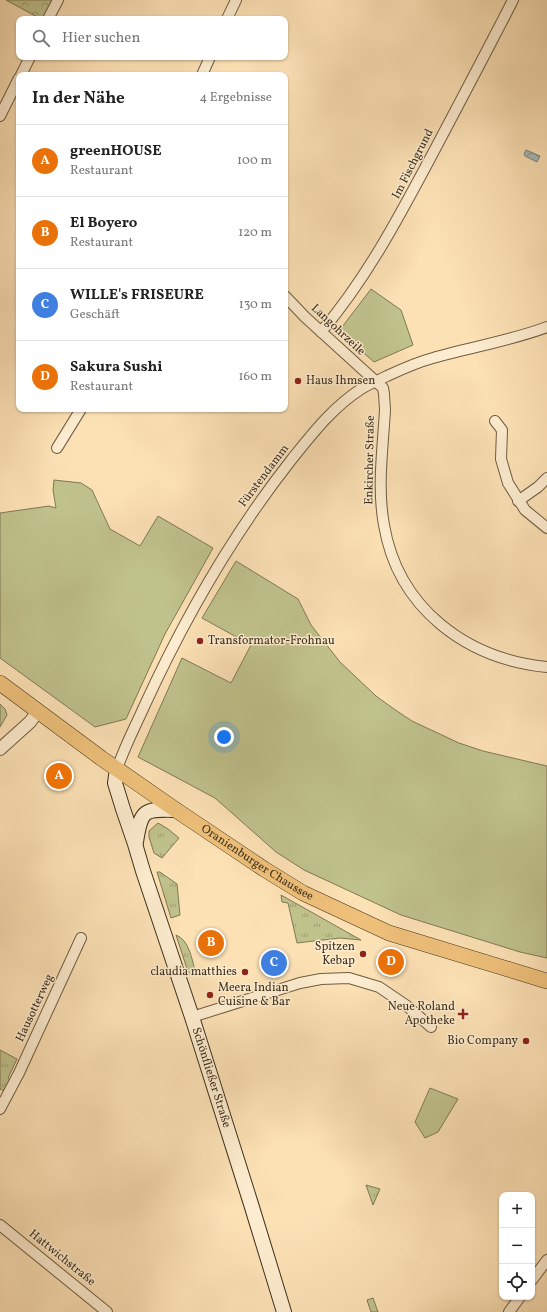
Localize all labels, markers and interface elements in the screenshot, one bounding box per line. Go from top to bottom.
search box [16,16,288,60]
icon: search [30,27,52,49]
text: Hier suchen [62,28,140,49]
text: In der Nähe [32,87,125,110]
text: 4 Ergebnisse [199,89,272,107]
street label: Im Fischgrund [389,126,438,202]
text: greenHOUSE [70,141,162,162]
text: A [40,152,50,170]
text: 100 m [237,152,272,170]
text: Restaurant [70,162,133,180]
text: El Boyero [70,213,137,234]
text: B [41,224,49,242]
text: 120 m [238,224,272,242]
text: Restaurant [70,234,133,252]
text: WILLE's FRISEURE [70,285,204,306]
text: C [41,296,49,314]
text: 130 m [239,296,272,314]
street label: Langohrzeile [307,301,369,360]
text: Geschäft [70,306,120,324]
text: Sakura Sushi [70,357,163,378]
text: D [40,368,50,386]
text: 160 m [238,368,272,386]
place label: Haus Ihmsen [306,373,375,389]
marker: Haus Ihmsen [293,376,303,386]
text: Restaurant [70,378,133,396]
street label: Enkircher Straße [361,415,379,505]
street label: Fürstendamm [235,441,293,511]
place label: Transformator-Frohnau [208,633,335,649]
marker: Transformator-Frohnau [195,636,205,646]
your location [214,727,234,747]
pin: A [46,761,72,791]
street label: Oranienburger Chaussee [198,821,316,905]
pin: B [198,928,224,958]
place label: Spitzen Kebap [315,939,355,969]
pin: D [378,947,404,977]
pin: C [261,948,287,978]
marker: Spitzen Kebap [358,949,368,959]
place label: claudia matthies [151,964,237,980]
marker: claudia matthies [240,967,250,977]
street label: Hausotterweg [12,971,58,1045]
place label: Meera Indian Cuisine & Bar [218,980,290,1010]
marker: Meera Indian Cuisine & Bar [205,990,215,1000]
place label: Neue Roland Apotheke [388,999,455,1029]
marker: Neue Roland Apotheke [458,1009,468,1019]
street label: Schönfließer Straße [188,1025,235,1130]
place label: Bio Company [447,1033,518,1049]
marker: Bio Company [521,1036,531,1046]
map controls [499,1192,535,1300]
button: + [499,1192,535,1228]
street label: Hattwichstraße [25,1226,99,1290]
button: − [499,1228,535,1264]
button: locate [499,1264,535,1300]

